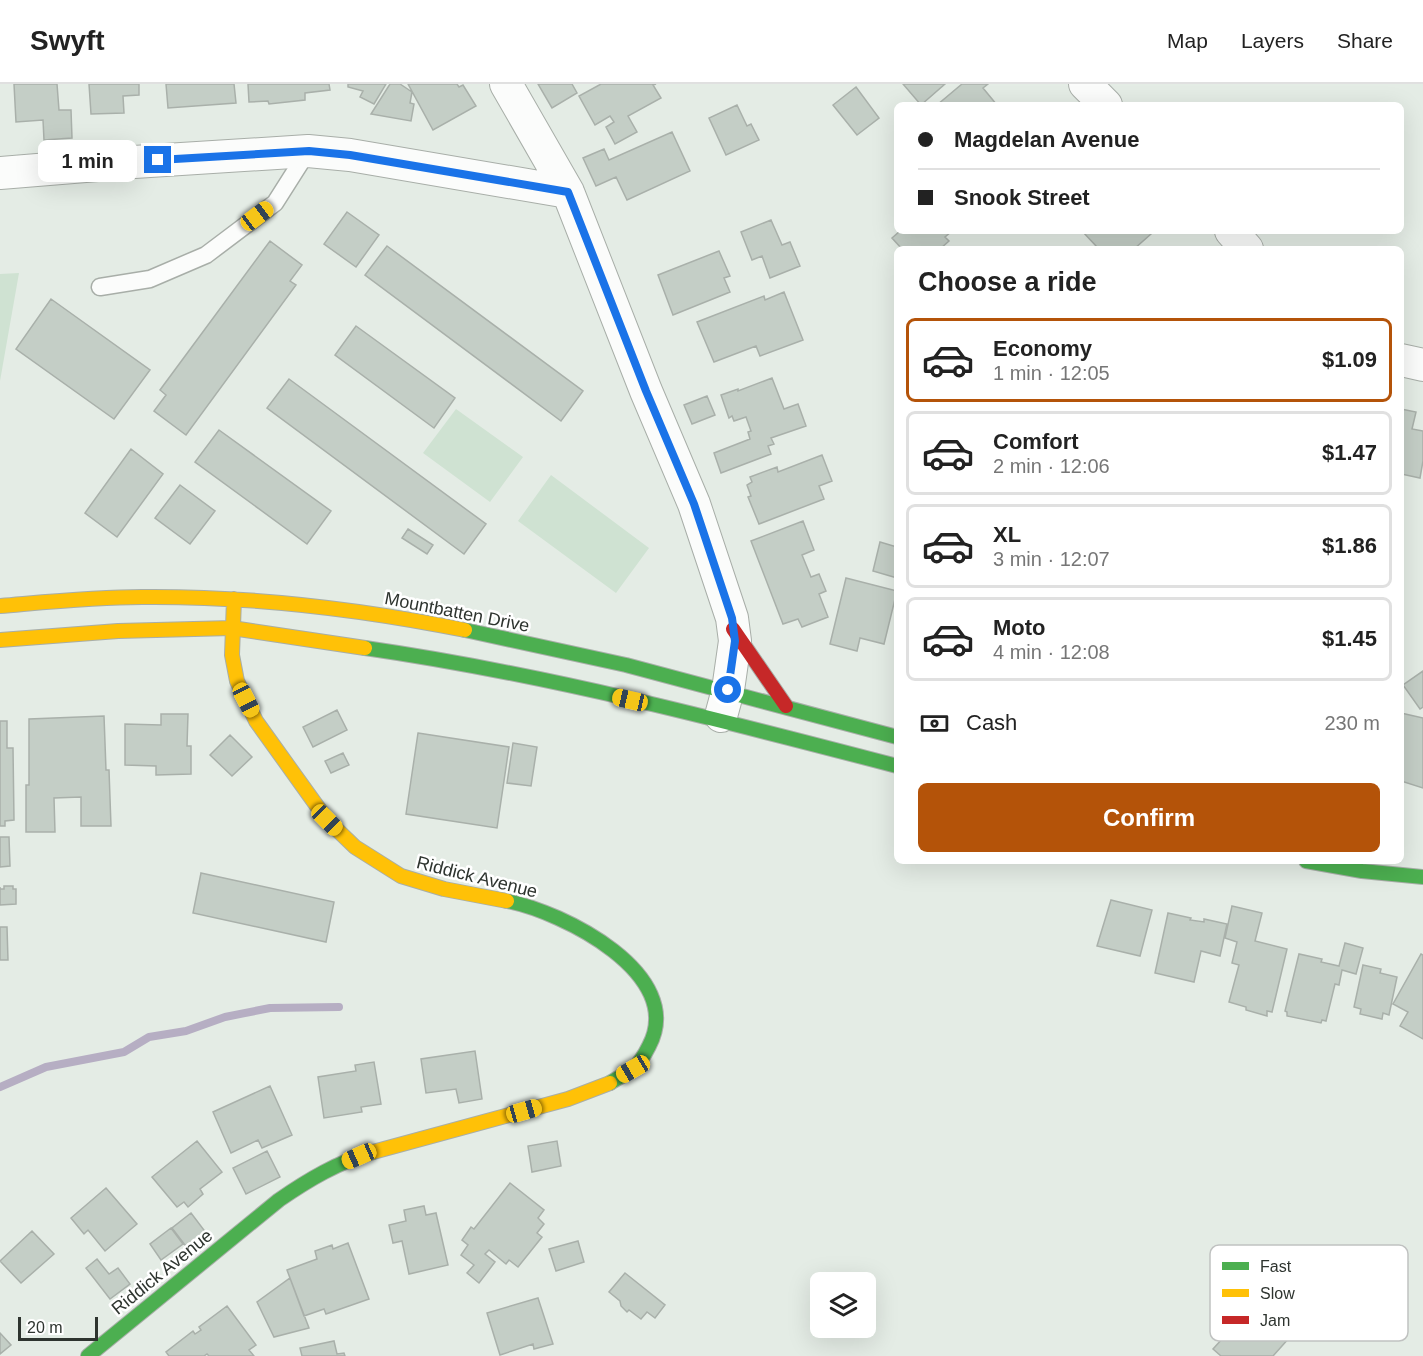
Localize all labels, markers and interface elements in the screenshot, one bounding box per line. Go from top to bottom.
text: Swyft [30,25,105,56]
text: Map [1167,29,1208,52]
text: Layers [1241,29,1304,52]
text: Share [1337,29,1393,52]
text: Magdelan Avenue [954,127,1139,152]
callout: 1 min [38,139,137,181]
route end [144,146,171,173]
text: 1 min [61,150,114,172]
text: Snook Street [954,185,1090,210]
car [237,198,277,234]
text: Choose a ride [918,267,1097,297]
icon: car [921,333,975,387]
text: Economy [993,336,1092,361]
text: $1.09 [1322,347,1377,372]
text: 1 min · 12:05 [993,362,1110,384]
icon: car [921,426,975,480]
text: Comfort [993,429,1079,454]
text: $1.47 [1322,440,1377,465]
text: 2 min · 12:06 [993,455,1110,477]
icon: car [921,519,975,573]
text: XL [993,522,1021,547]
text: $1.86 [1322,533,1377,558]
text: 3 min · 12:07 [993,548,1110,570]
street label: Mountbatten Drive [383,588,531,636]
icon: car [921,612,975,666]
text: Moto [993,615,1046,640]
text: $1.45 [1322,626,1377,651]
text: 4 min · 12:08 [993,641,1110,663]
route start [714,676,741,703]
car [230,680,262,720]
car [610,687,650,713]
icon: cash [918,707,951,740]
text: Cash [966,710,1017,735]
text: 230 m [1324,712,1380,734]
button: Confirm [918,783,1380,852]
car [308,801,346,839]
street label: Riddick Avenue [415,852,539,902]
car [613,1052,653,1086]
car [504,1097,544,1125]
car [339,1140,379,1172]
street label: Riddick Avenue [108,1225,216,1319]
legend [1210,1245,1408,1341]
text: Fast [1260,1258,1292,1275]
map controls [810,1272,876,1338]
button: layers [810,1272,876,1338]
text: Slow [1260,1285,1295,1302]
text: Jam [1260,1312,1290,1329]
scale bar [18,1314,98,1342]
text: 20 m [27,1319,63,1336]

